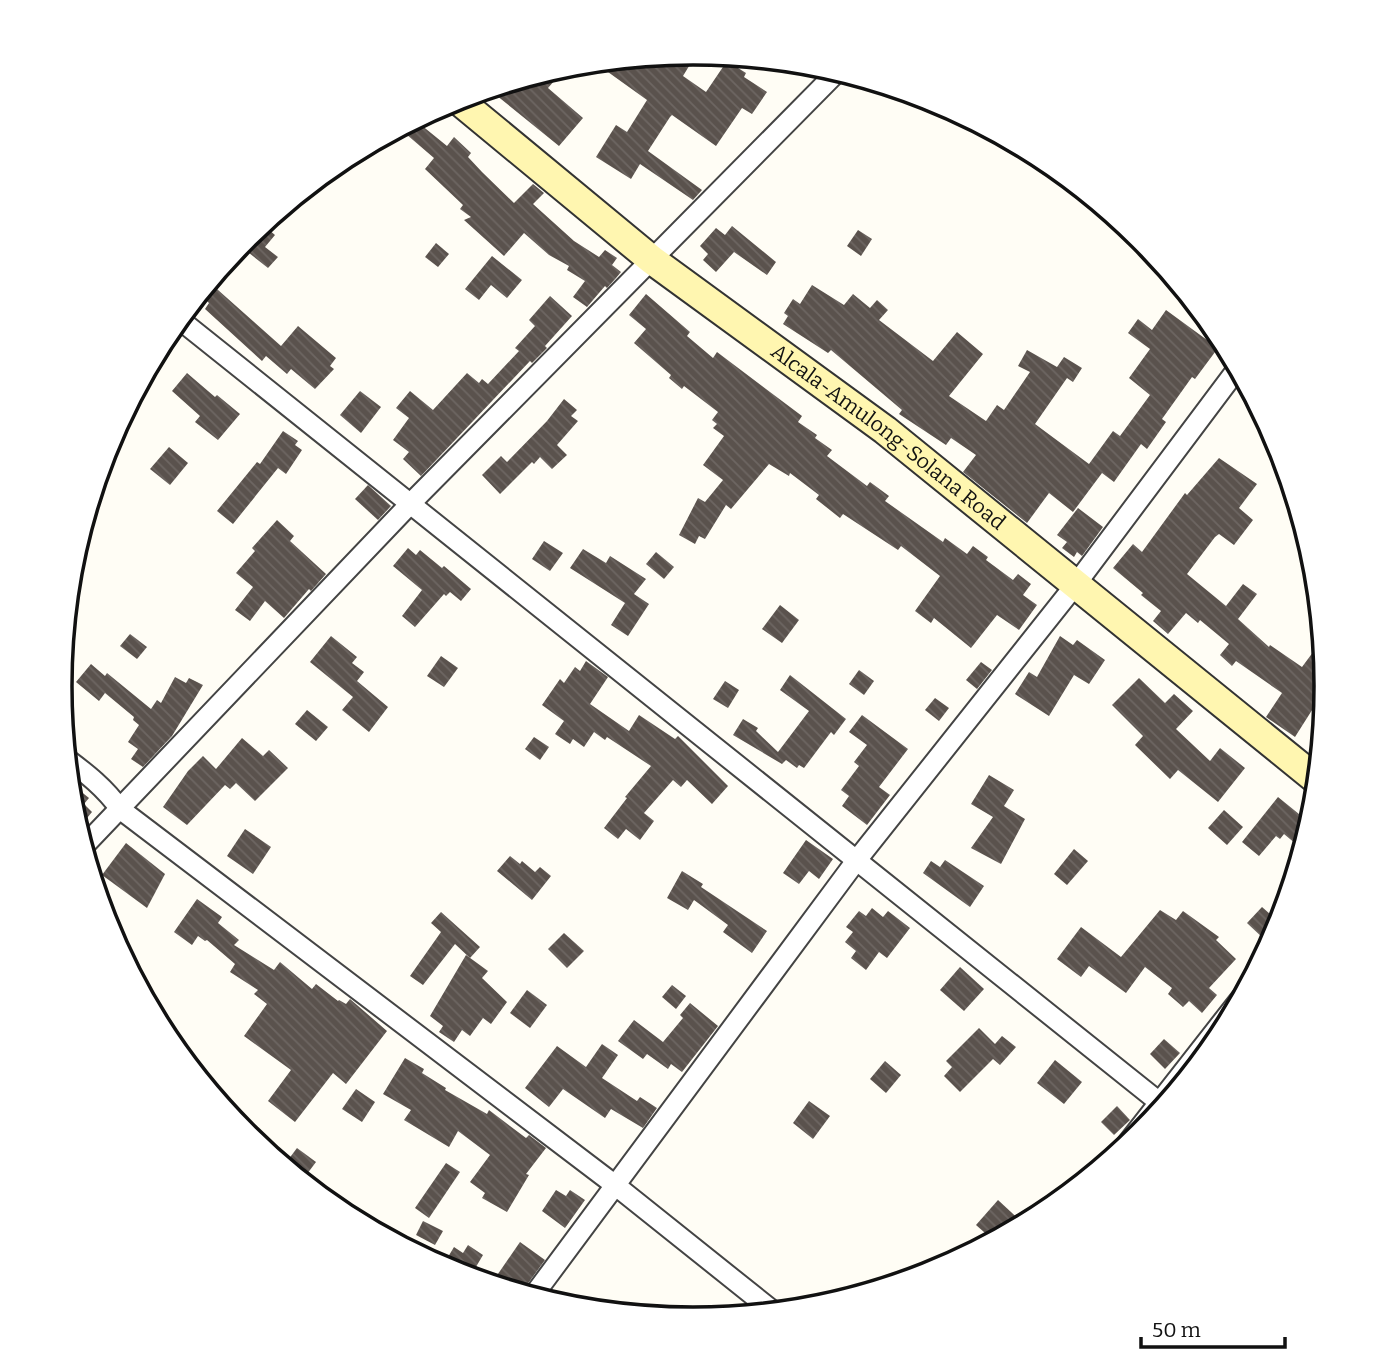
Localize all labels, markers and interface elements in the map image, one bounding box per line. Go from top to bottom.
street label: Alcala-Amulong-Solana Road [766,338,1011,535]
scale bar [1141,1306,1284,1350]
text: 50 m [1152,1317,1201,1343]

